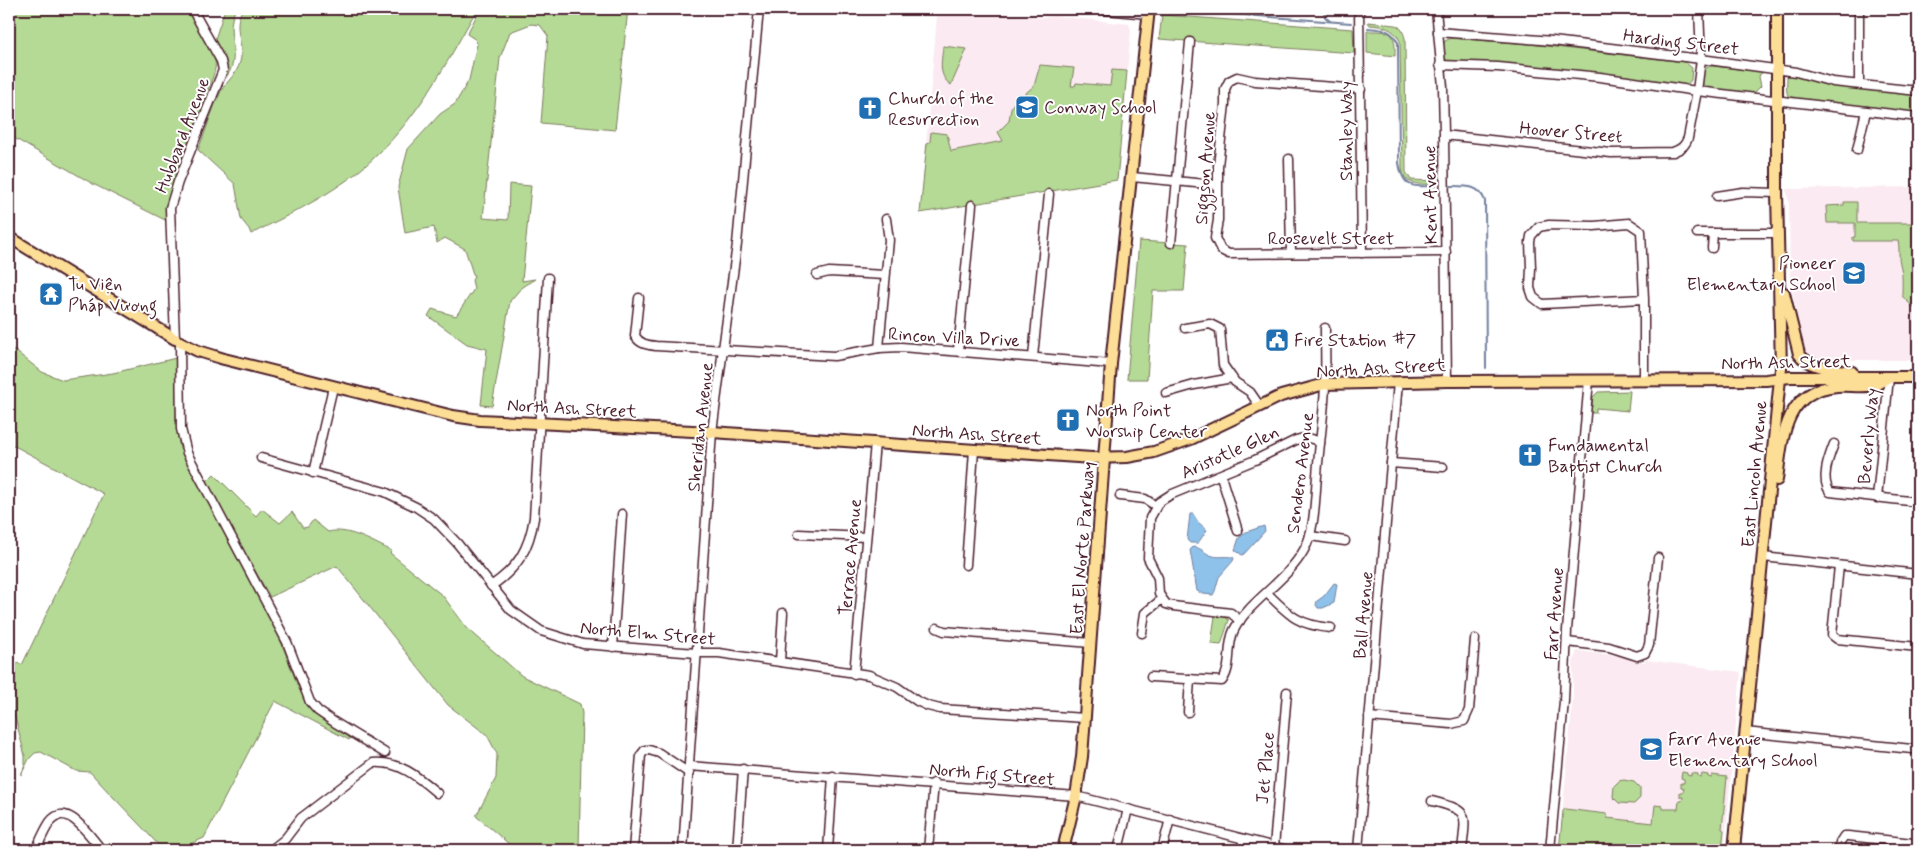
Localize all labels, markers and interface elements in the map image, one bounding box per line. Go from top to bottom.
street label: Harding Street [1621,24,1740,64]
street label: Hubbard Avenue [150,74,216,197]
street label: Stanley Way [1335,81,1359,181]
place label: Church of the Resurrection [888,87,994,132]
school or university icon: Conway School [1014,94,1040,120]
church icon: Church of the Resurrection [857,95,883,121]
place label: Conway School [1044,96,1157,120]
street label: Siggson Avenue [1190,111,1224,226]
street label: Hoover Street [1518,117,1624,149]
street label: Kent Avenue [1418,145,1444,245]
street label: Roosevelt Street [1268,227,1394,251]
place label: Pioneer Elementary School [1686,252,1837,297]
school or university icon: Pioneer Elementary School [1841,260,1867,286]
place label: Tu Viện Pháp Vương [68,273,157,320]
temple icon: Tu Viện Pháp Vương [38,281,64,307]
street label: Rincon Villa Drive [887,323,1020,353]
public building icon: Fire Station #7 [1264,327,1290,353]
place label: Fire Station #7 [1294,329,1416,353]
street label: North Ash Street [1721,350,1852,376]
street label: North Ash Street [1316,354,1447,384]
street label: Sheridan Avenue [682,361,720,493]
street label: Beverly Way [1853,387,1885,485]
street label: North Ash Street [506,394,638,424]
place label: North Point Worship Center [1086,399,1208,444]
street label: East Lincoln Avenue [1737,399,1773,549]
church icon: North Point Worship Center [1055,407,1081,433]
street label: Sendero Avenue [1282,411,1320,535]
street label: North Ash Street [911,418,1043,452]
street label: Aristotle Glen [1177,421,1283,485]
place label: Fundamental Baptist Church [1548,434,1662,479]
church icon: Fundamental Baptist Church [1517,442,1543,468]
street label: East El Norte Parkway [1065,461,1101,635]
street label: Terrace Avenue [834,498,868,617]
street label: Farr Avenue [1540,567,1570,661]
street label: Ball Avenue [1348,570,1380,660]
street label: North Elm Street [579,616,717,652]
place label: Farr Avenue Elementary School [1668,728,1818,773]
street label: Jet Place [1251,731,1281,805]
school or university icon: Farr Avenue Elementary School [1638,736,1664,762]
street label: North Fig Street [928,758,1056,794]

